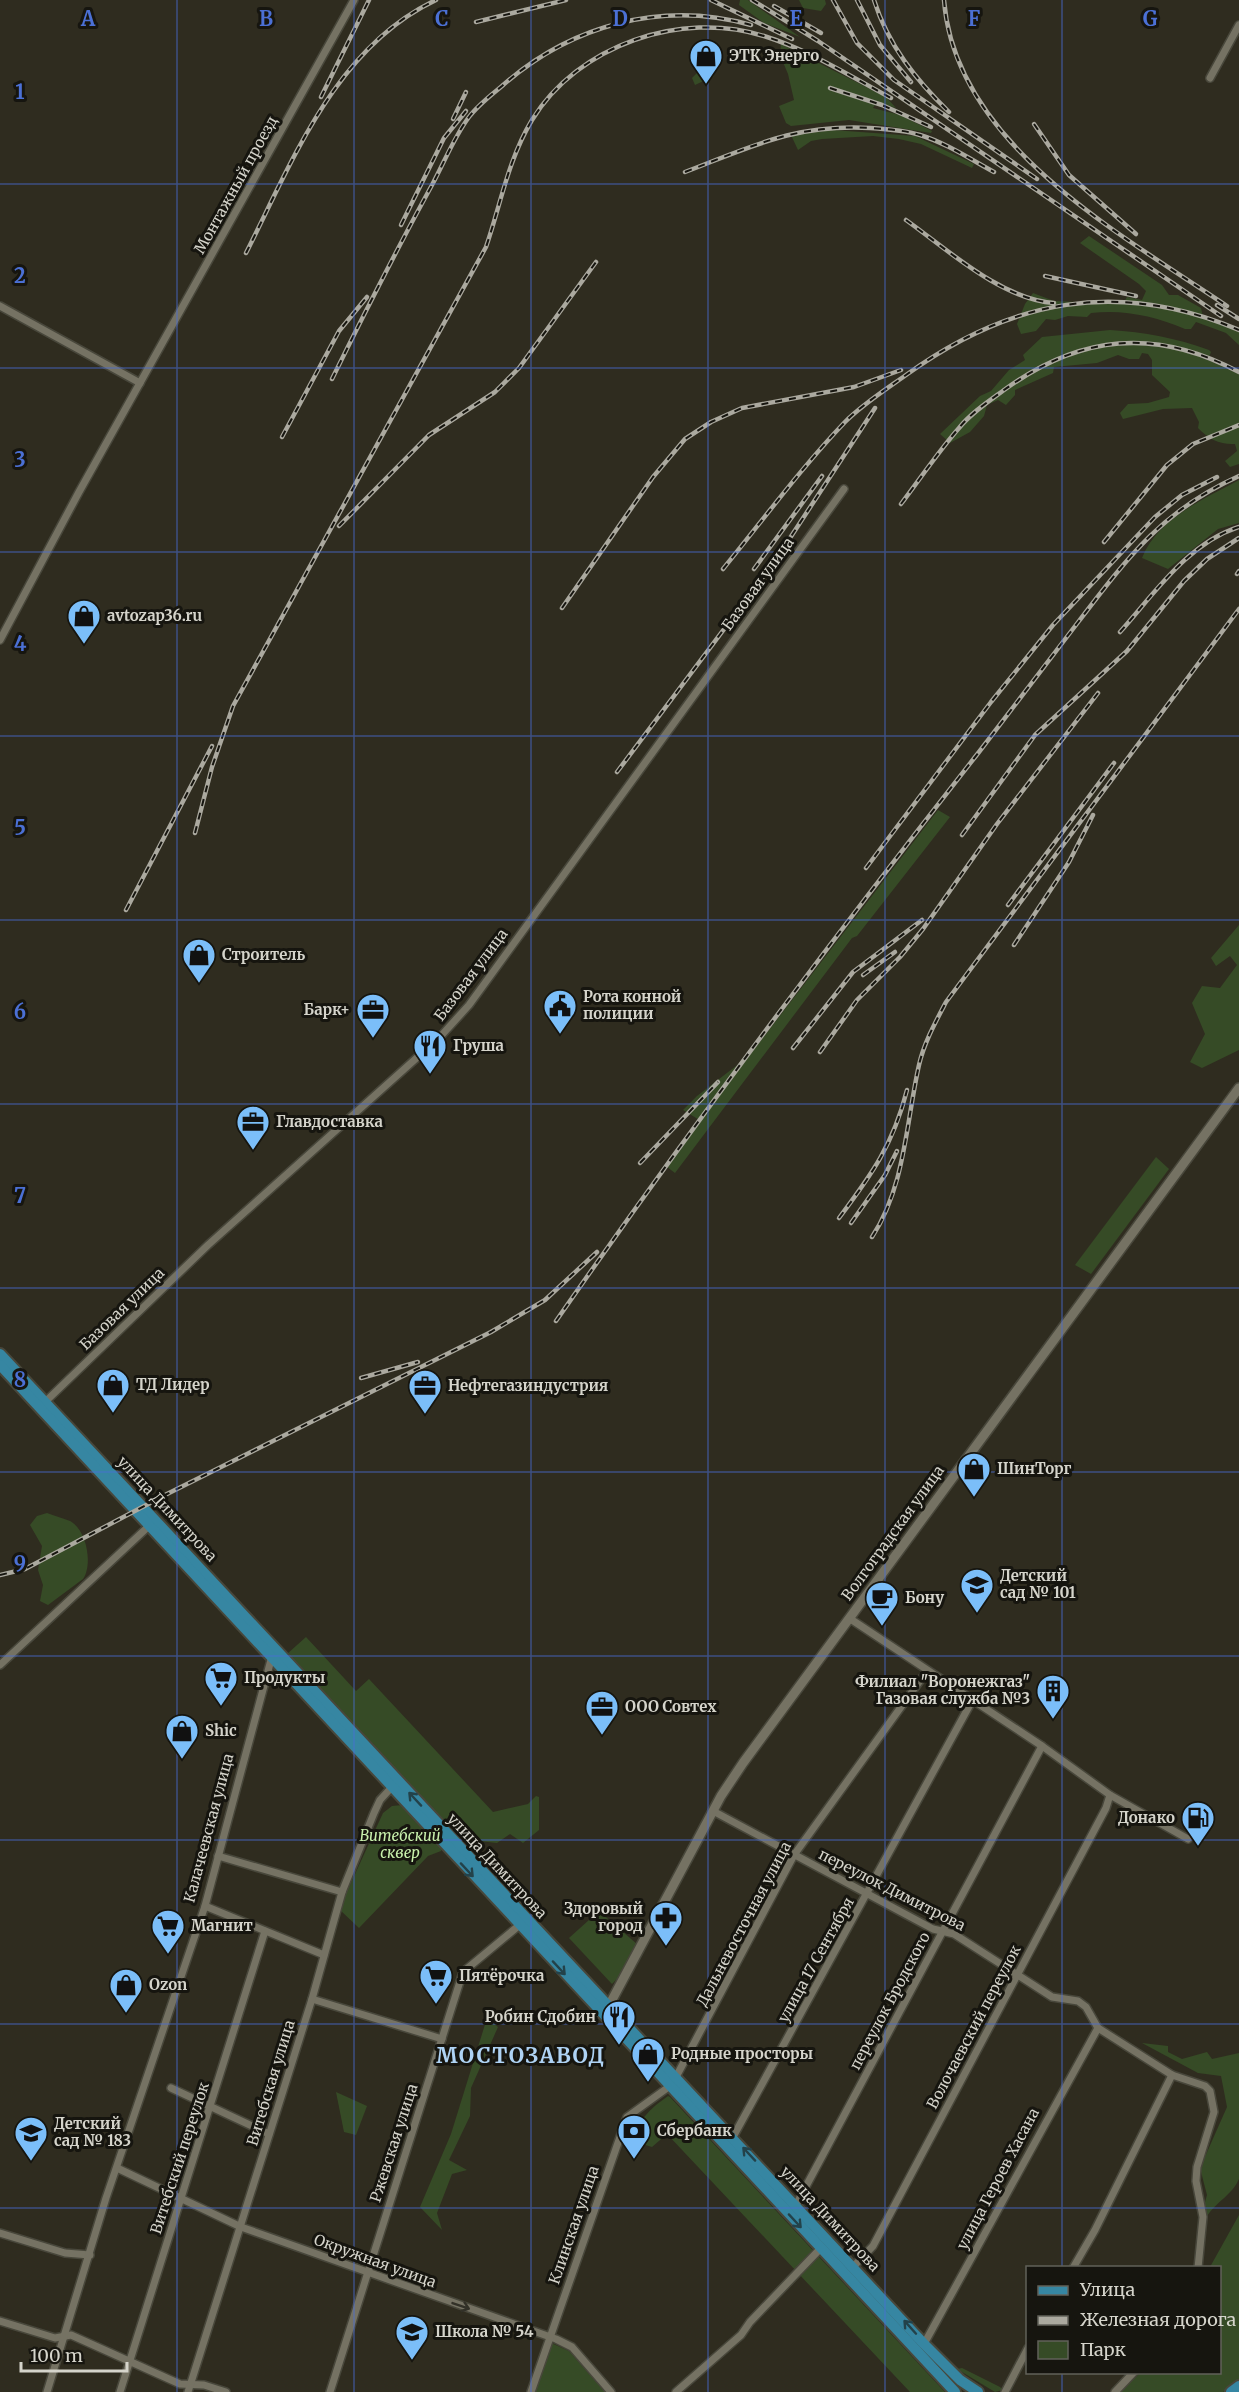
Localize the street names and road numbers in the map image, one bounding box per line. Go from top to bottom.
street label: Монтажный проезд [190,112,281,257]
street label: Базовая улица [717,533,798,634]
street label: Базовая улица [430,925,511,1025]
street label: Базовая улица [75,1263,168,1354]
street label: улица Димитрова [114,1452,221,1565]
street label: Волгоградская улица [837,1461,948,1604]
street label: Калачеевская улица [179,1751,238,1904]
street label: улица Димитрова [444,1809,551,1922]
street label: Дальневосточная улица [692,1838,795,2009]
street label: переулок Димитрова [816,1844,969,1935]
street label: улица 17 Сентября [773,1894,858,2026]
street label: переулок Бродского [845,1928,934,2073]
street label: Волочаевский переулок [922,1941,1025,2112]
street label: Витебская улица [242,2018,299,2148]
street label: Витебский переулок [146,2079,213,2236]
street label: Ржевская улица [365,2081,422,2204]
street label: улица Героев Хасана [952,2105,1043,2253]
street label: улица Димитрова [777,2162,884,2275]
street label: Клинская улица [544,2163,603,2287]
street label: Окружная улица [311,2230,439,2291]

